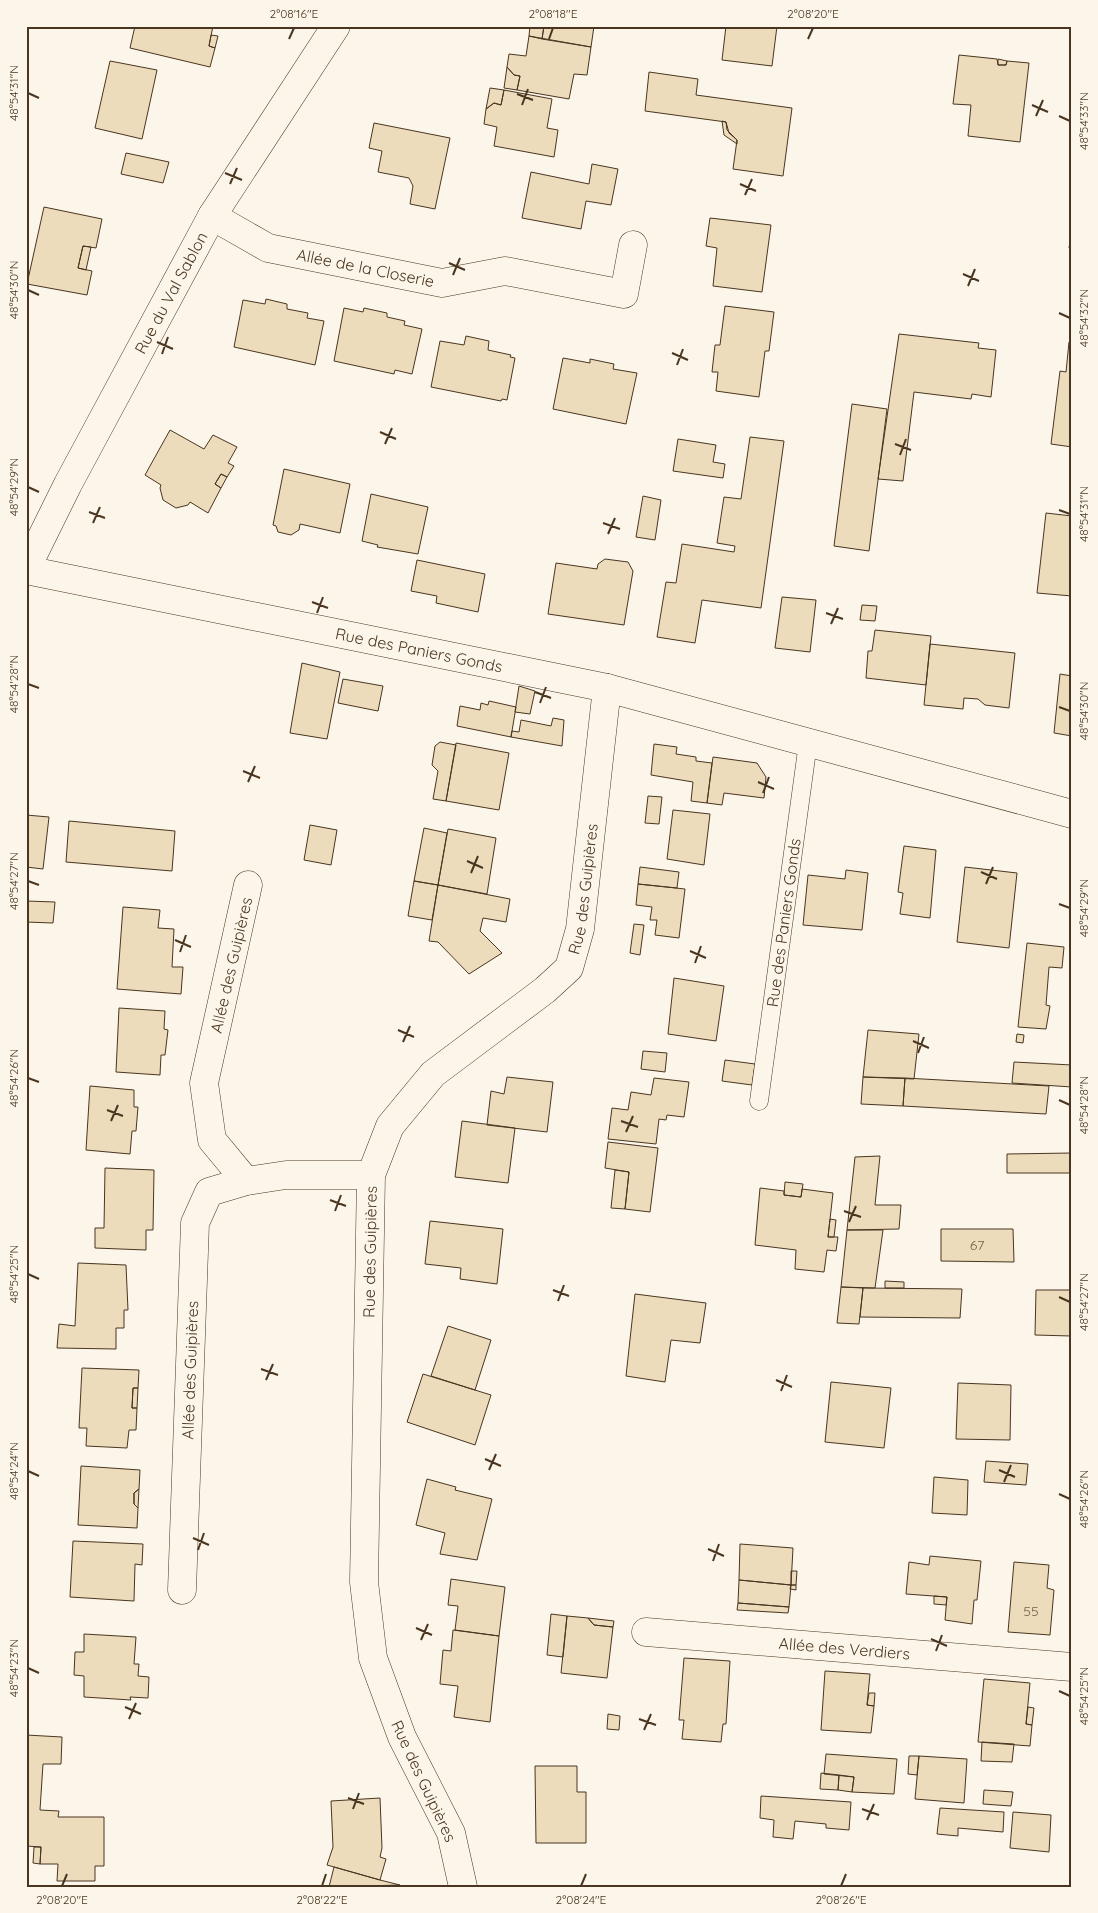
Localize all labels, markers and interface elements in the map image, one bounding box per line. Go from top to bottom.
text: 2°08'16"E [270,6,319,21]
text: 2°08'18"E [529,6,578,21]
text: 2°08'20"E [787,6,839,21]
text: 48°54'31"N [6,65,21,121]
text: 48°54'33"N [1076,92,1091,150]
street label: Rue du Val Sablon [130,228,212,357]
street label: Allée de la Closerie [295,244,436,291]
text: 48°54'30"N [6,261,21,319]
text: 48°54'32"N [1076,289,1091,347]
text: 48°54'29"N [6,458,21,516]
text: 48°54'31"N [1076,486,1091,542]
street label: Rue des Paniers Gonds [334,623,504,677]
text: 48°54'28"N [6,655,21,713]
text: 48°54'30"N [1076,682,1091,740]
street label: Rue des Guipières [563,823,602,957]
street label: Rue des Paniers Gonds [762,837,805,1008]
text: 48°54'27"N [6,852,21,910]
text: 48°54'29"N [1076,879,1091,937]
street label: Allée des Guipières [206,895,256,1035]
text: 48°54'26"N [6,1049,21,1107]
text: 48°54'28"N [1076,1076,1091,1134]
street label: Rue des Guipières [359,1186,381,1318]
house number: 67 [970,1236,984,1254]
text: 48°54'25"N [6,1245,21,1303]
text: 48°54'27"N [1076,1273,1091,1331]
street label: Allée des Guipières [177,1300,202,1440]
text: 48°54'24"N [6,1442,21,1500]
text: 48°54'26"N [1076,1470,1091,1528]
house number: 55 [1023,1602,1039,1620]
street label: Allée des Verdiers [778,1633,911,1664]
text: 48°54'23"N [6,1639,21,1697]
text: 48°54'25"N [1076,1667,1091,1725]
street label: Rue des Guipières [387,1717,461,1845]
text: 2°08'20"E [36,1892,88,1907]
text: 2°08'22"E [296,1892,348,1907]
text: 2°08'24"E [556,1892,607,1907]
text: 2°08'26"E [815,1892,867,1907]

